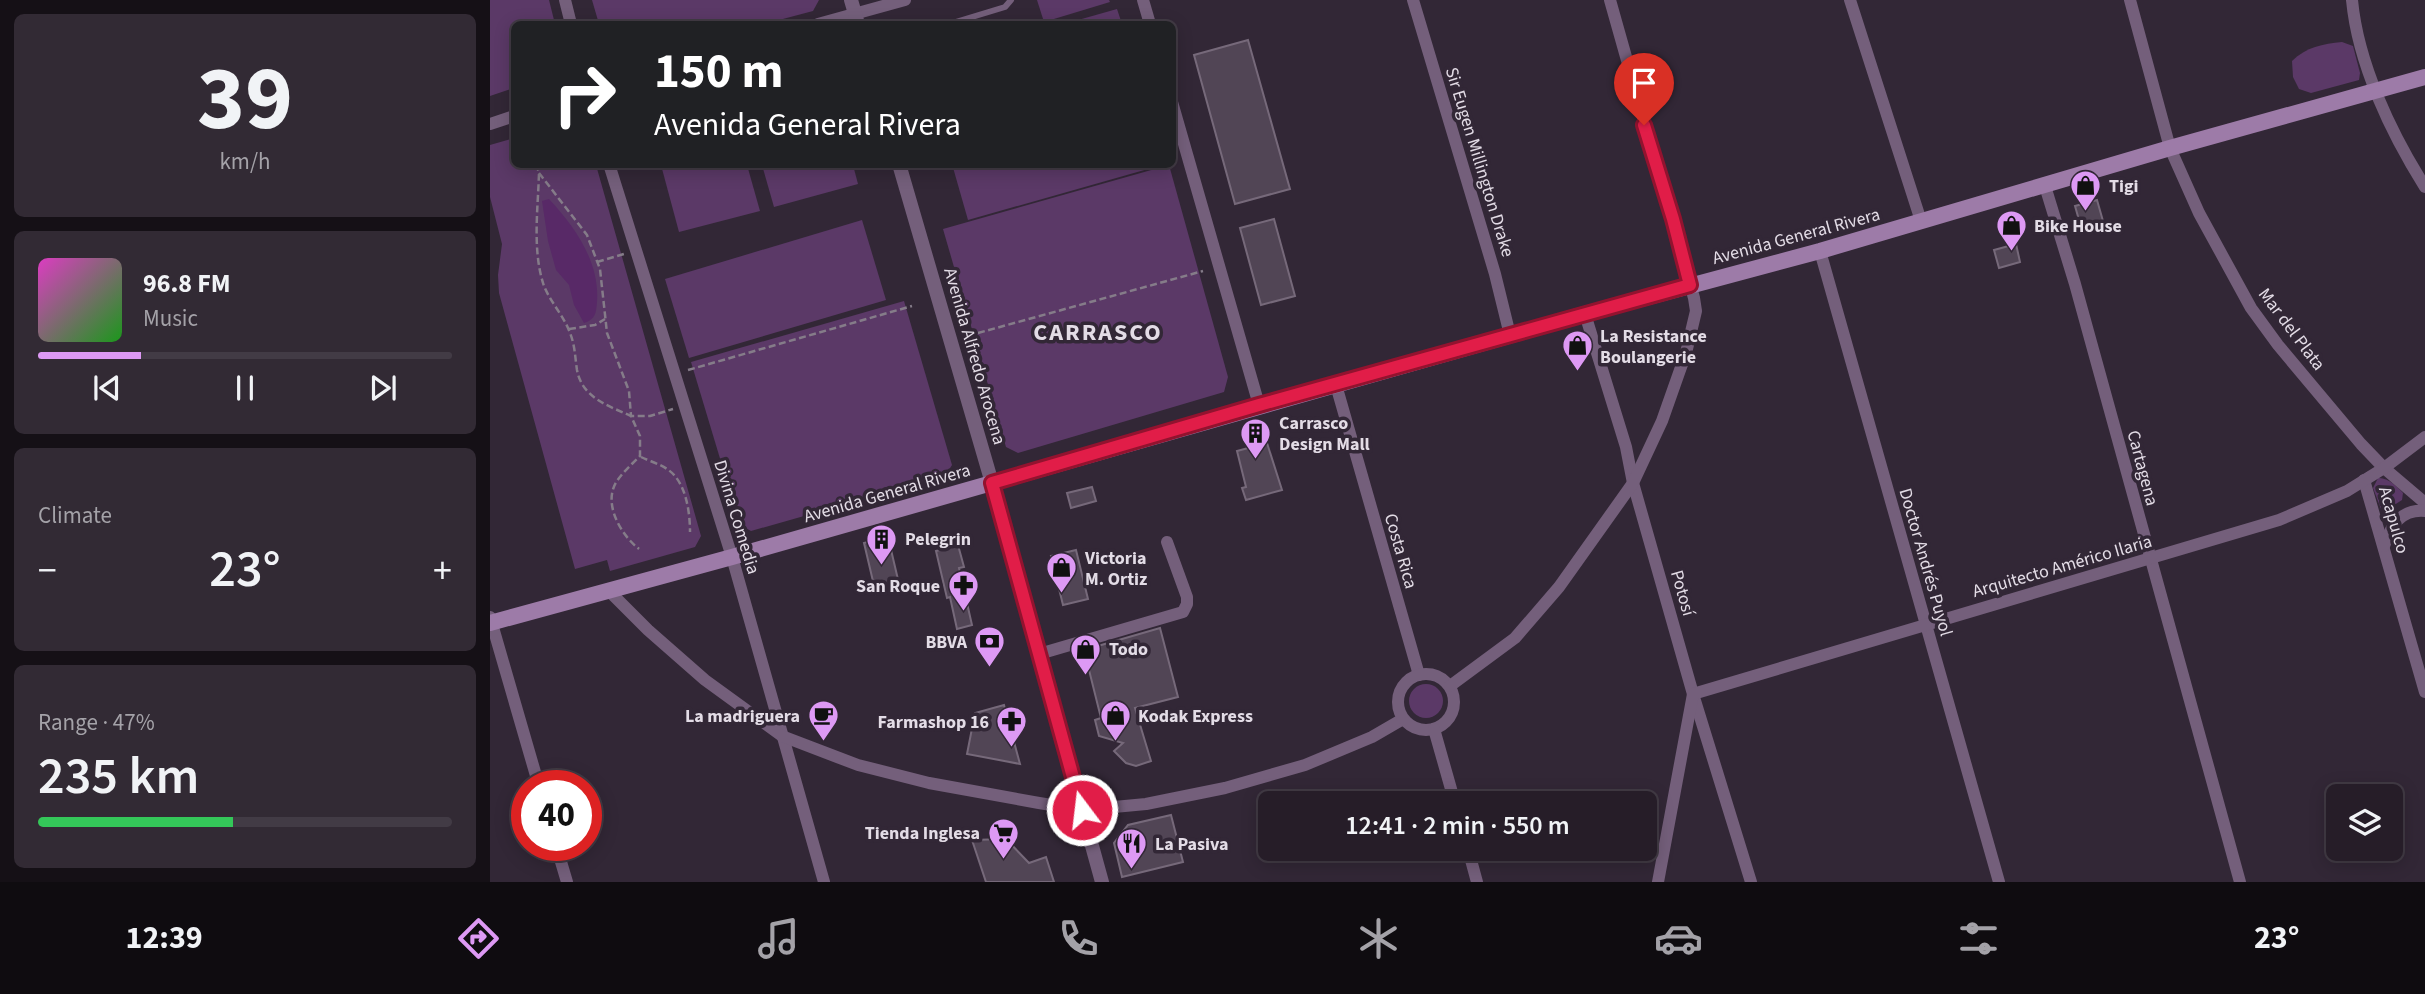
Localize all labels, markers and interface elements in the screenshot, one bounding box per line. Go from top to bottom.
text: 39 [197,35,293,164]
text: 150 m [654,37,783,107]
icon: right [539,49,630,140]
pin [1614,53,1674,125]
street label: Sir Eugen Millington Drake [1439,64,1520,260]
icon: arrive [1625,64,1663,102]
text: Avenida General Rivera [654,102,961,148]
text: km/h [219,145,271,178]
shop icon: Tigi [2069,169,2103,213]
place label: Tigi [2109,174,2139,199]
street label: Avenida General Rivera [1710,202,1883,271]
shop icon: Bike House [1994,209,2028,253]
place label: Bike House [2034,214,2122,239]
text: 96.8 FM [143,265,231,302]
street label: Avenida Alfredo Arocena [937,265,1012,448]
street label: Mar del Plata [2252,283,2331,376]
text: Music [143,302,198,335]
district label: CARRASCO [1033,315,1163,350]
place label: La Resistance Boulangerie [1600,324,1707,370]
shop icon: La Resistance Boulangerie [1560,329,1594,373]
icon: previous [88,369,126,407]
icon: pause [226,369,264,407]
icon: next [364,369,402,407]
place label: Carrasco Design Mall [1279,411,1370,457]
building icon: Carrasco Design Mall [1239,416,1273,460]
street label: Cartagena [2120,428,2165,509]
street label: Divina Comedia [707,457,766,577]
street label: Avenida General Rivera [801,458,974,529]
street label: Acapulco [2372,484,2415,557]
street label: Doctor Andrés Puyol [1892,485,1959,639]
text: Climate [38,499,112,532]
street label: Costa Rica [1378,511,1423,592]
building icon: Pelegrin [865,522,899,566]
place label: Pelegrin [905,527,971,552]
street label: Arquitecto Américo Ilaria [1969,529,2155,604]
text: 23° [209,533,281,607]
text: − [38,544,57,598]
text: + [433,544,452,598]
place label: Victoria M. Ortiz [1084,546,1147,592]
shop icon: Victoria M. Ortiz [1045,551,1079,595]
street label: Potosí [1664,567,1701,620]
pharmacy icon: San Roque [946,569,980,613]
place label: San Roque [856,574,940,599]
bank icon: BBVA [973,625,1007,669]
place label: BBVA [925,630,968,655]
shop icon: Todo [1069,632,1103,676]
place label: Todo [1109,637,1148,662]
cafe icon: La madriguera [806,699,840,743]
shop icon: Kodak Express [1098,699,1132,743]
place label: La madriguera [685,704,800,729]
place label: Kodak Express [1138,704,1253,729]
pharmacy icon: Farmashop 16 [995,705,1029,749]
text: Range · 47% [38,706,155,739]
place label: Farmashop 16 [878,710,989,735]
text: 235 km [38,740,199,814]
speed limit sign: 40 [511,770,602,861]
position arrow [1045,773,1119,847]
map controls [2326,784,2403,861]
button: layers [2326,784,2403,861]
text: 12:41 · 2 min · 550 m [1345,807,1570,844]
supermarket icon: Tienda Inglesa [986,816,1020,860]
place label: Tienda Inglesa [865,821,980,846]
restaurant icon: La Pasiva [1115,827,1149,871]
place label: La Pasiva [1155,832,1229,857]
icon: directions [454,914,503,963]
icon: music [754,914,803,963]
icon: phone [1054,914,1103,963]
icon: climate [1354,914,1403,963]
icon: car [1654,914,1703,963]
icon: filters [1954,914,2003,963]
text: 12:39 [126,915,203,961]
text: 23° [2254,915,2299,961]

